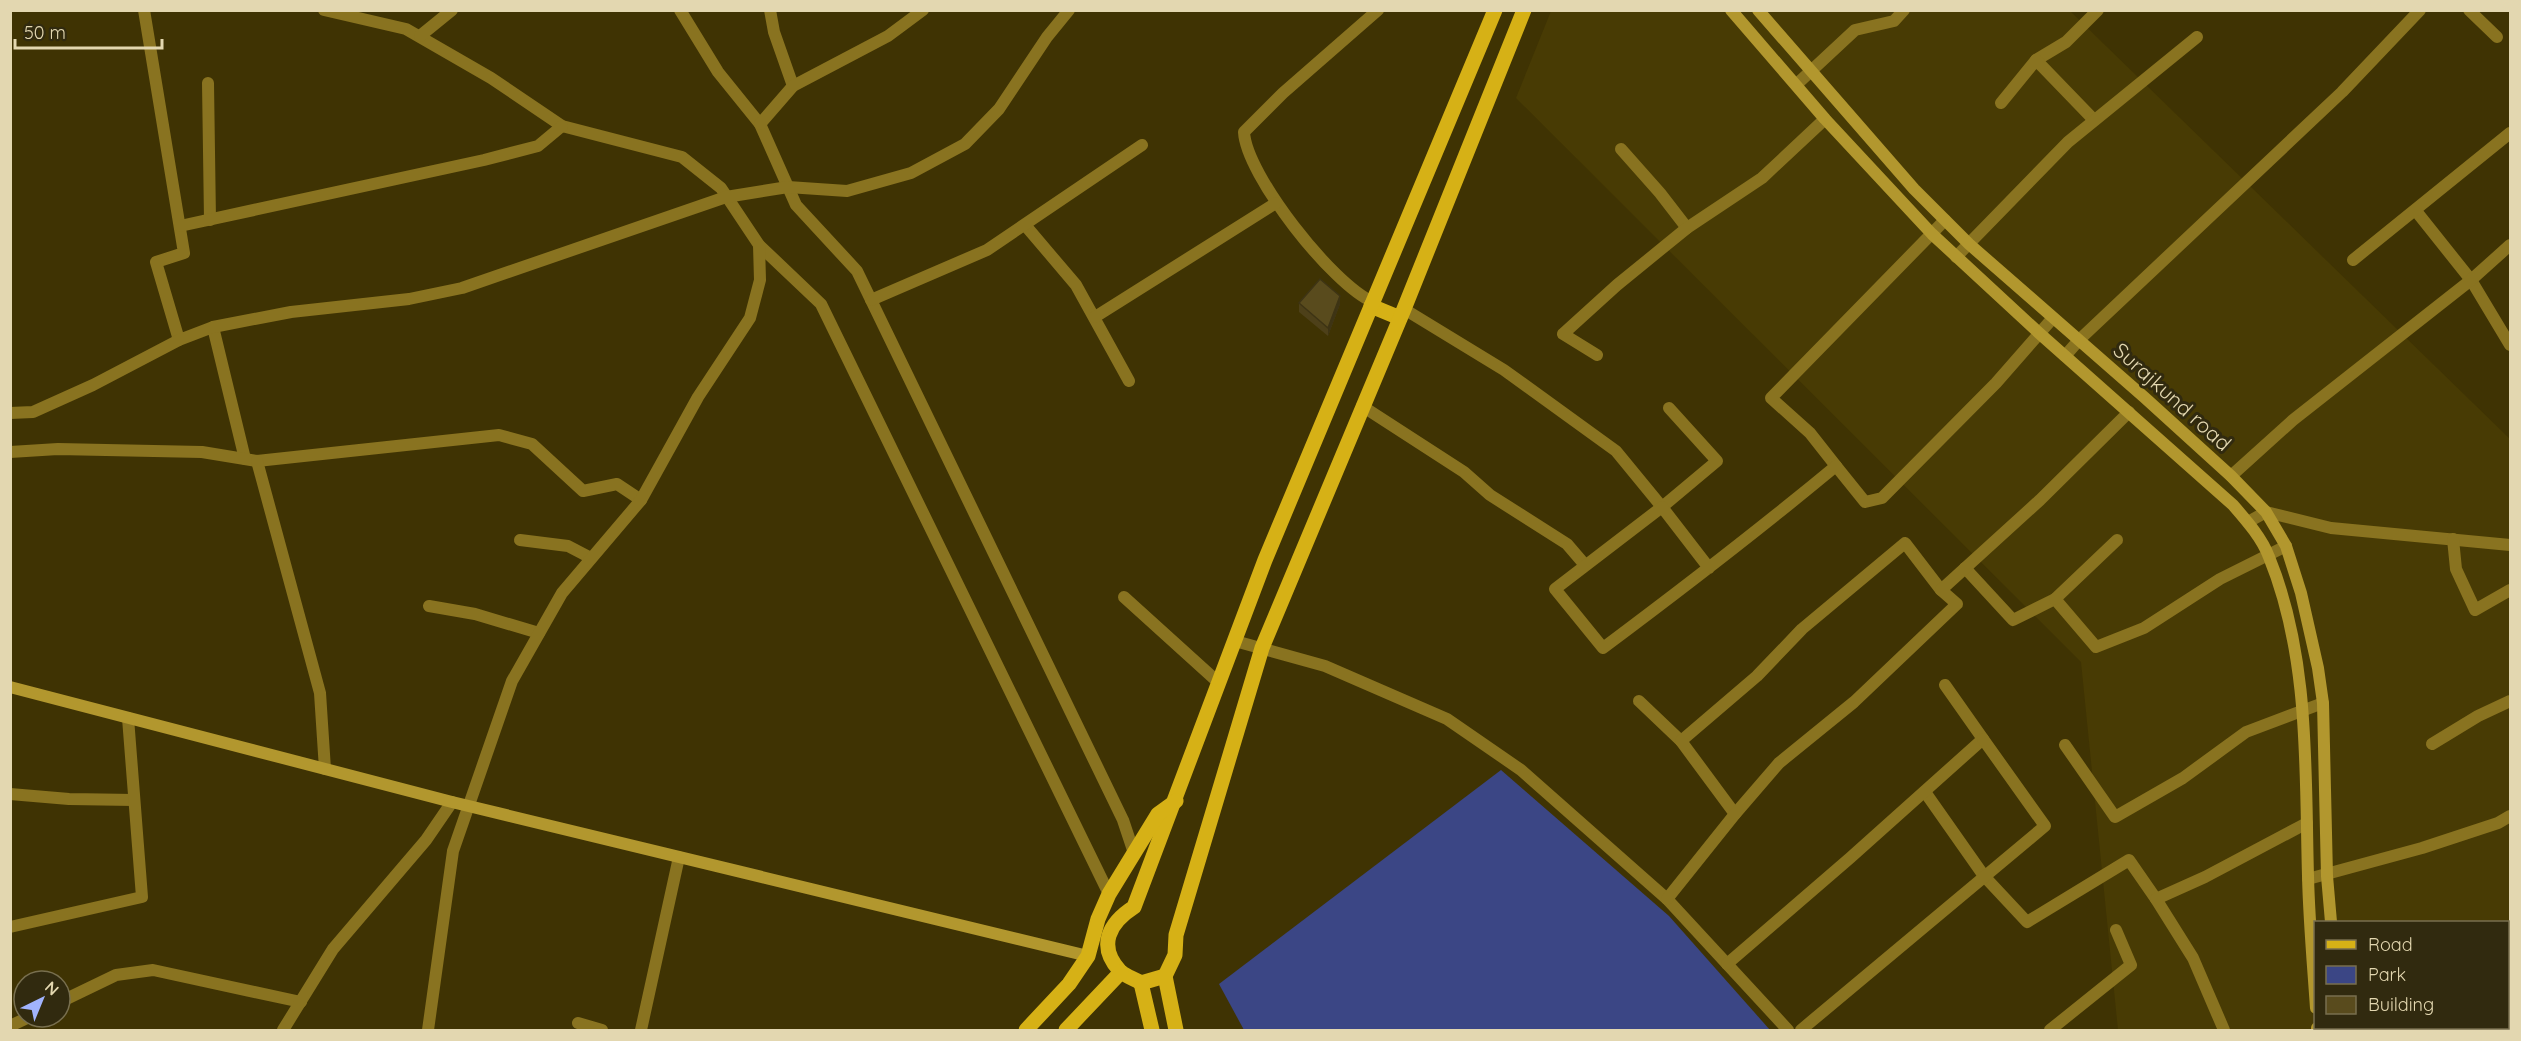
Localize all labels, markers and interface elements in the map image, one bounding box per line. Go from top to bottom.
scale bar [15,12,162,50]
text: 50 m [24,21,66,44]
street label: Surajkund road [2108,337,2237,456]
legend [2314,921,2509,1029]
text: Road [2368,933,2413,956]
text: Park [2368,963,2406,986]
north arrow [12,969,72,1029]
text: N [41,977,63,999]
text: Building [2368,993,2434,1016]

